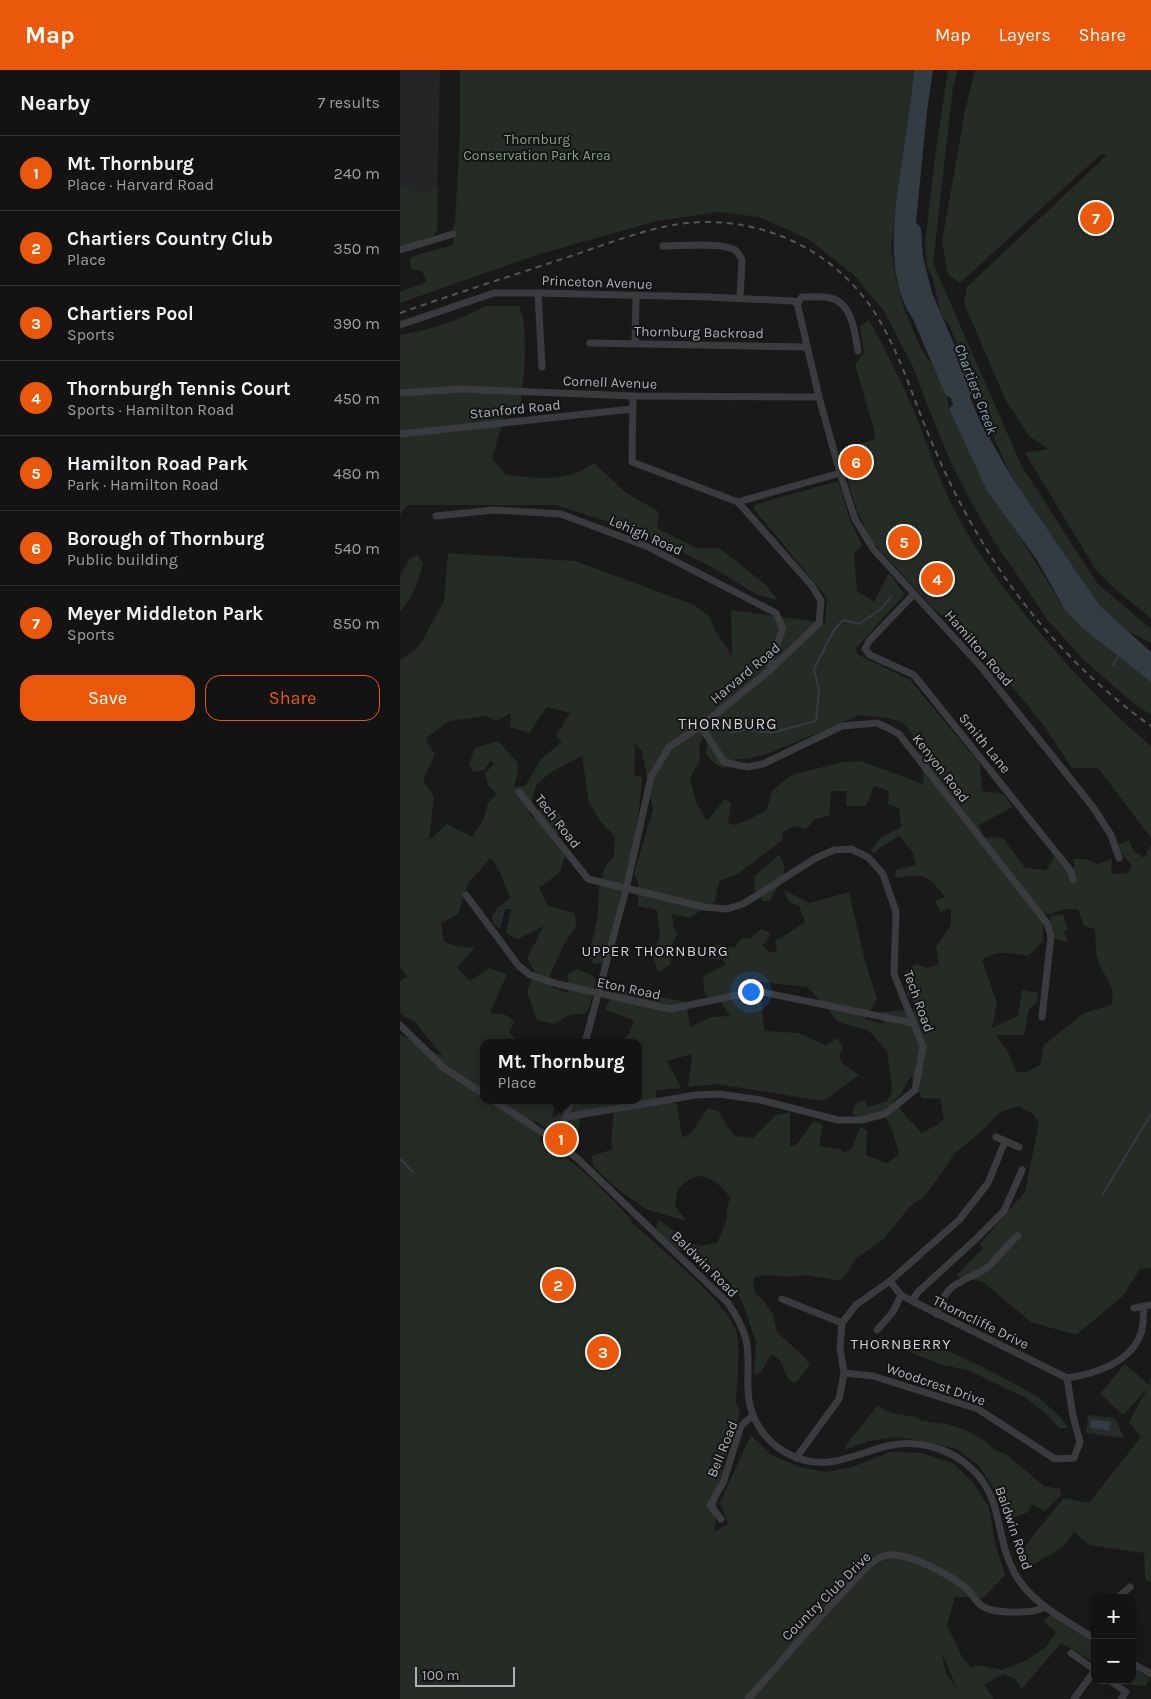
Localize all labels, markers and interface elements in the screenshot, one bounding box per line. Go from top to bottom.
text: Map [25,21,75,49]
text: Map [935,24,971,46]
text: Layers [999,24,1051,46]
text: Share [1079,24,1126,46]
text: Nearby [20,91,90,115]
text: 7 results [318,93,380,112]
park label: Thornburg Conservation Park Area [463,131,611,164]
text: Mt. Thornburg [67,153,194,175]
text: 1 [33,164,39,183]
text: 240 m [334,164,380,183]
text: Place · Harvard Road [67,175,214,194]
pin: 7 [1080,199,1112,237]
text: Chartiers Country Club [67,228,273,250]
text: 2 [31,239,41,258]
text: 350 m [333,239,380,258]
text: Place [67,250,106,269]
street label: Princeton Avenue [541,272,653,293]
text: Chartiers Pool [67,303,194,325]
text: 3 [31,314,41,333]
text: 390 m [333,314,380,333]
street label: Thornburg Backroad [634,323,764,342]
text: Sports [67,325,115,344]
water label: Chartiers Creek [950,341,1002,437]
street label: Cornell Avenue [563,372,657,393]
text: Thornburgh Tennis Court [67,378,291,400]
text: 4 [31,389,41,408]
text: 450 m [334,389,380,408]
street label: Stanford Road [469,396,561,423]
text: Sports · Hamilton Road [67,400,234,419]
pin: 6 [840,443,872,481]
text: Hamilton Road Park [67,453,248,475]
text: 5 [31,464,41,483]
text: 480 m [333,464,380,483]
text: Park · Hamilton Road [67,475,219,494]
street label: Lehigh Road [607,512,685,559]
pin: 5 [888,523,920,561]
text: Borough of Thornburg [67,528,264,550]
text: 6 [31,539,41,558]
text: 540 m [334,539,380,558]
text: Public building [67,550,178,569]
pin: 4 [921,560,953,598]
text: Meyer Middleton Park [67,603,263,625]
street label: Hamilton Road [941,607,1016,690]
text: 7 [32,614,40,633]
text: 850 m [333,614,380,633]
text: Sports [67,625,115,644]
street label: Harvard Road [707,639,784,707]
button: Save [20,675,195,721]
button: Share [205,675,380,721]
street label: Smith Lane [955,710,1014,777]
district label: THORNBURG [678,714,778,733]
street label: Kenyon Road [909,731,973,806]
street label: Tech Road [531,791,584,852]
district label: UPPER THORNBURG [581,942,729,960]
street label: Tech Road [900,968,938,1034]
street label: Eton Road [595,973,662,1004]
your location [738,979,764,1005]
popup [480,1039,642,1104]
text: Mt. Thornburg [498,1051,624,1073]
text: Place [498,1073,536,1092]
pin: 1 [545,1120,577,1158]
street label: Baldwin Road [668,1228,741,1301]
pin: 2 [542,1266,574,1304]
street label: Thorncliffe Drive [930,1292,1032,1353]
pin: 3 [587,1333,619,1371]
district label: THORNBERRY [850,1335,952,1353]
street label: Woodcrest Drive [884,1360,988,1409]
street label: Bell Road [703,1419,741,1480]
street label: Baldwin Road [991,1484,1036,1572]
street label: Country Club Drive [778,1548,874,1644]
map controls [1091,1594,1136,1684]
button: + [1091,1594,1136,1639]
button: − [1091,1639,1136,1684]
scale bar [415,1664,515,1687]
text: 100 m [422,1667,460,1684]

